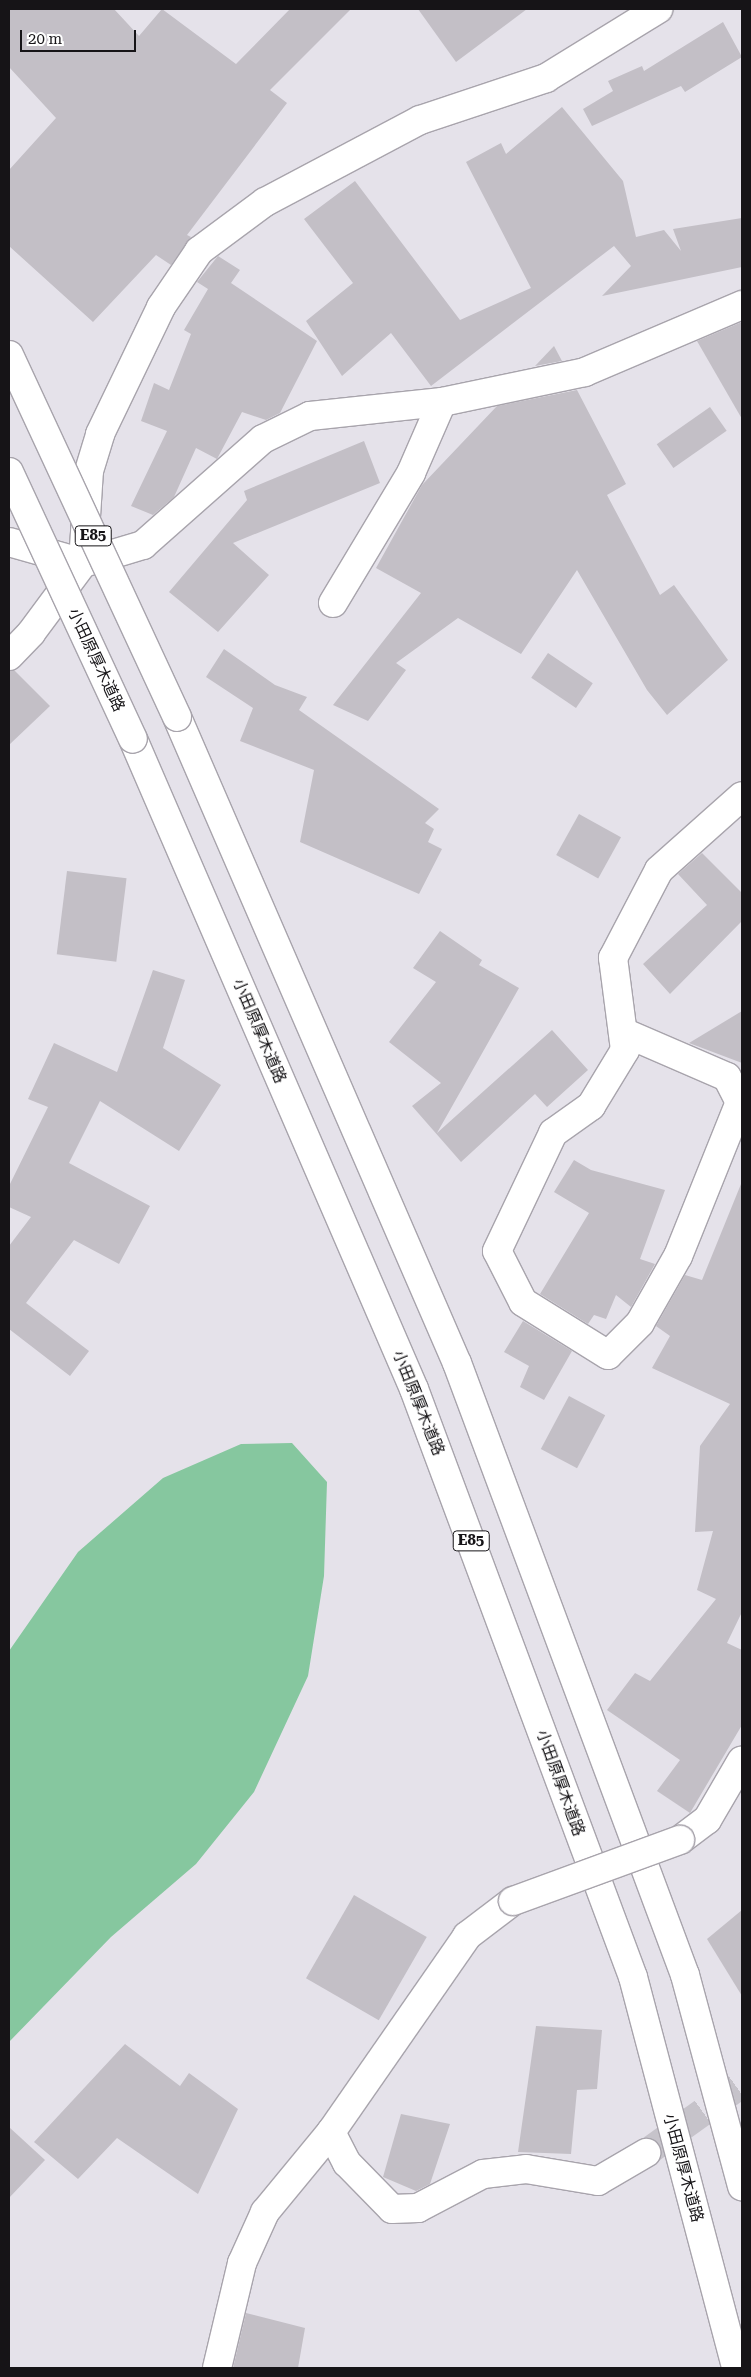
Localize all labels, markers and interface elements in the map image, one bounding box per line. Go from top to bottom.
scale bar [22,20,139,52]
text: 20 m [28,30,62,48]
road number: E85 [74,524,112,548]
street label: 小田原厚木道路 [64,605,128,715]
street label: 小田原厚木道路 [228,976,290,1086]
street label: 小田原厚木道路 [388,1347,448,1459]
road number: E85 [452,1528,490,1554]
street label: 小田原厚木道路 [532,1727,588,1839]
street label: 小田原厚木道路 [659,2111,707,2225]

